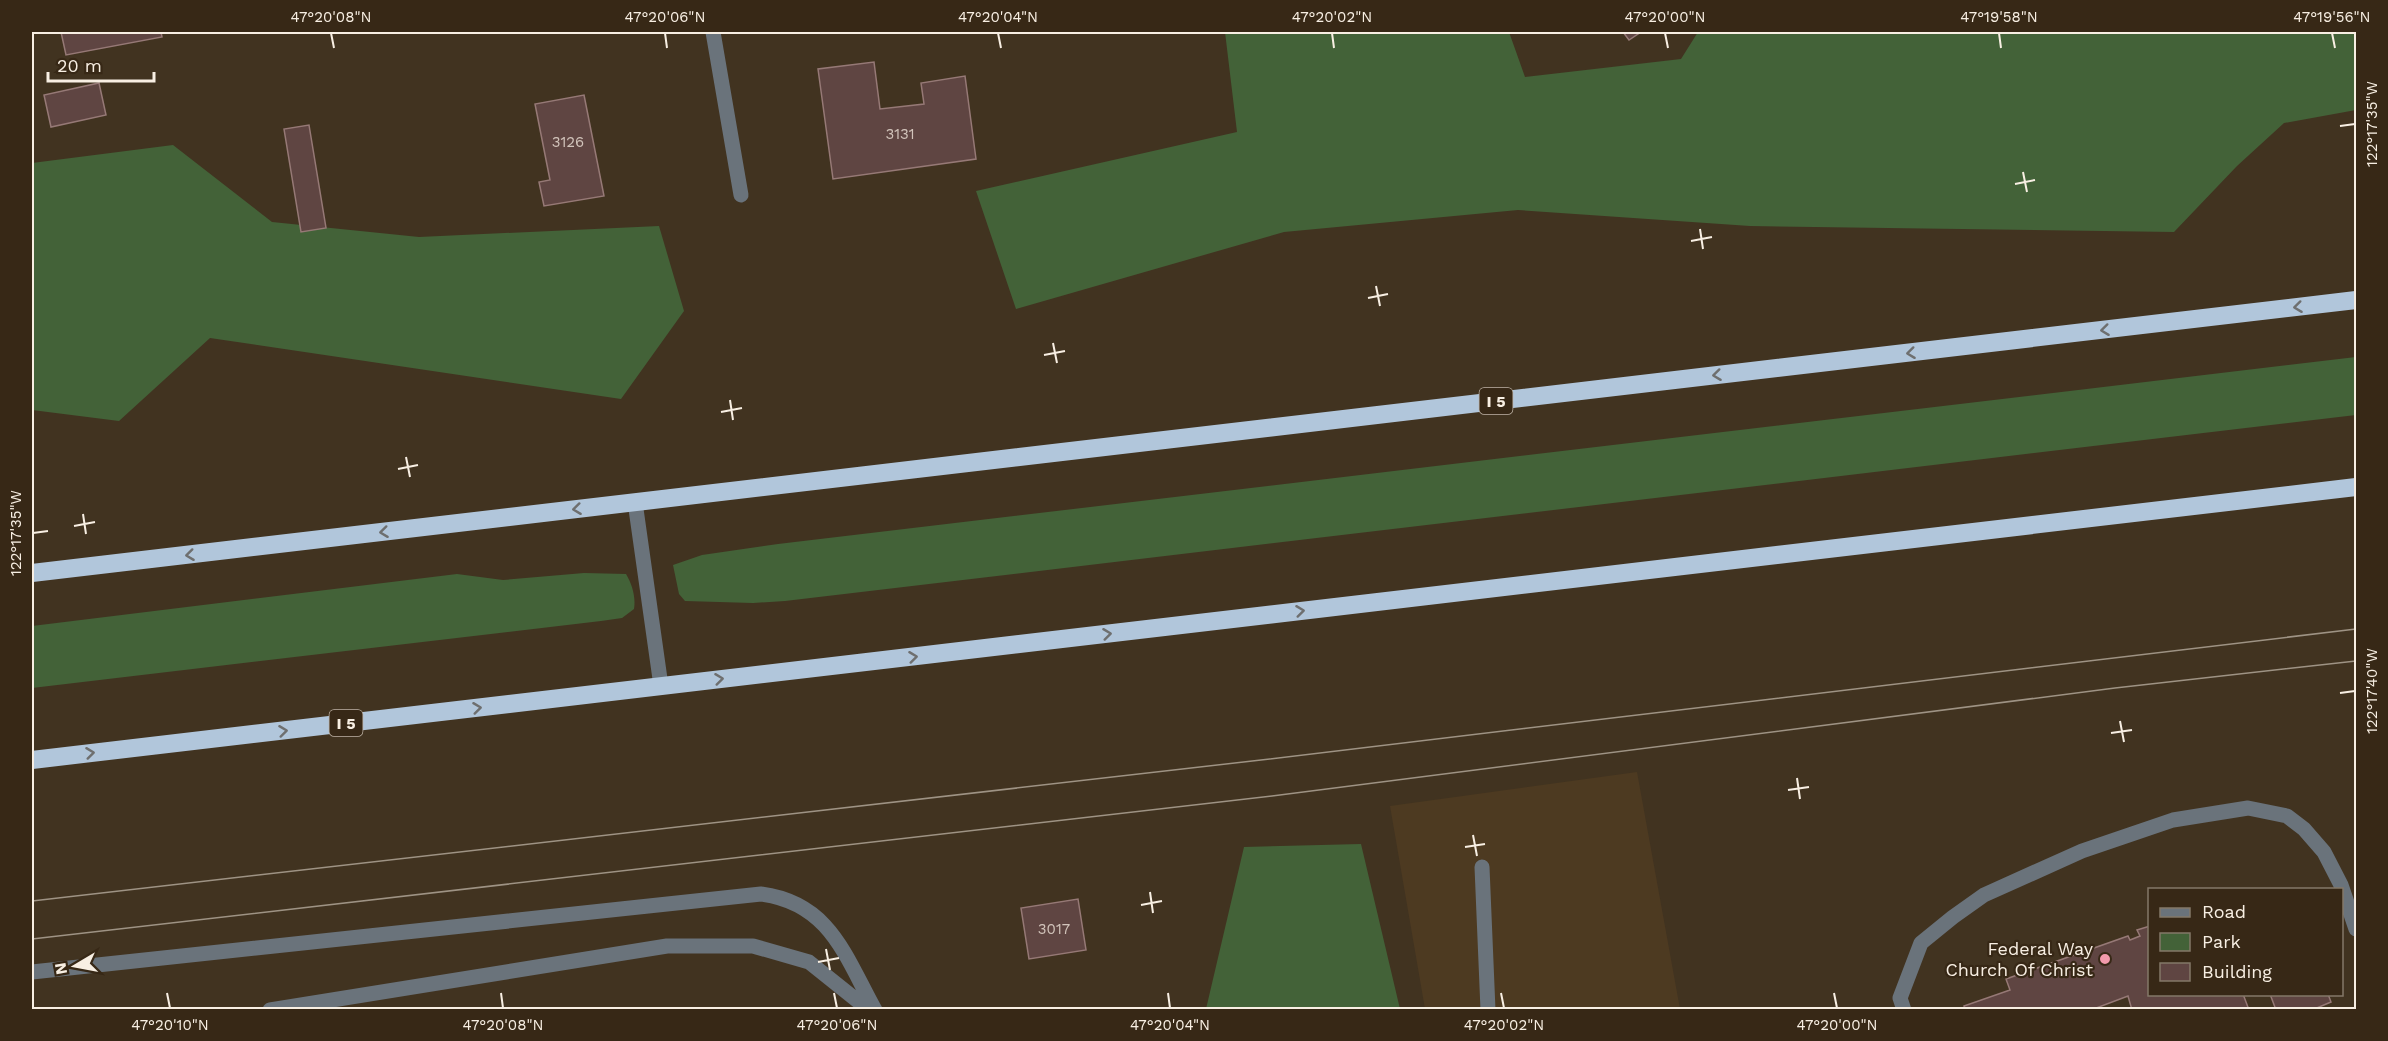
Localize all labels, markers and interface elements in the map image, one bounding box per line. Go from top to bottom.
text: 47°20'08"N [291,8,371,26]
text: 47°20'06"N [625,8,705,26]
text: 47°20'04"N [958,8,1038,26]
text: 47°20'02"N [1292,8,1372,26]
text: 47°20'00"N [1624,8,1706,26]
text: 47°19'58"N [1960,8,2038,26]
text: 47°19'56"N [2293,8,2371,26]
scale bar [48,45,154,83]
text: 20 m [57,55,102,76]
text: 122°17'35"W [2363,81,2381,167]
house number: 3131 [885,125,915,143]
house number: 3126 [552,133,584,151]
one-way arrow [2294,300,2303,313]
one-way arrow [2100,323,2109,336]
one-way arrow [1906,346,1916,358]
one-way arrow [1713,369,1722,381]
road number: I 5 [1480,388,1512,414]
text: 122°17'35"W [7,490,25,576]
one-way arrow [573,502,582,515]
one-way arrow [379,525,388,538]
one-way arrow [185,548,194,560]
one-way arrow [1296,606,1305,618]
one-way arrow [1102,628,1111,641]
text: 122°17'40"W [2363,648,2381,734]
one-way arrow [908,651,918,663]
one-way arrow [715,674,724,686]
one-way arrow [472,702,482,715]
road number: I 5 [330,710,362,736]
one-way arrow [279,725,288,737]
one-way arrow [85,748,94,760]
legend [2148,888,2343,996]
text: Road [2202,901,2246,922]
house number: 3017 [1038,920,1070,938]
text: Park [2202,931,2241,952]
north arrow [45,936,105,996]
place label: Federal Way Church Of Christ [1945,938,2094,980]
marker: Federal Way Church Of Christ [2098,952,2112,966]
text: N [50,961,71,976]
text: Building [2202,961,2272,982]
text: 47°20'10"N [131,1016,209,1034]
text: 47°20'08"N [463,1016,543,1034]
text: 47°20'06"N [797,1016,877,1034]
text: 47°20'04"N [1130,1016,1210,1034]
text: 47°20'02"N [1464,1016,1544,1034]
text: 47°20'00"N [1796,1016,1878,1034]

